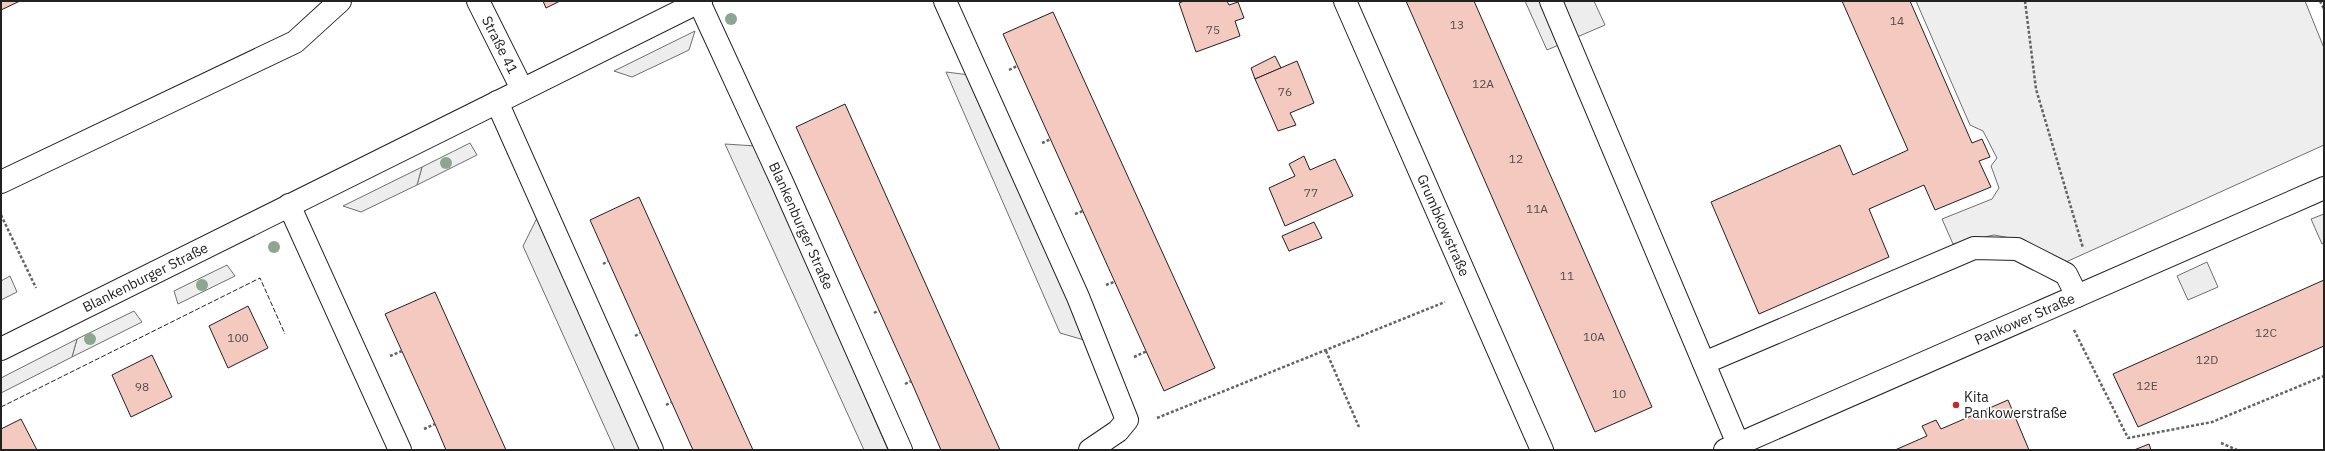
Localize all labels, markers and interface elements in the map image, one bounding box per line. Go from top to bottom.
street label: Straße 41 [478,13,522,77]
house number: 14 [1890,13,1904,28]
house number: 13 [1450,17,1464,32]
house number: 75 [1206,22,1220,37]
house number: 12A [1472,76,1494,91]
house number: 76 [1278,84,1292,99]
house number: 12 [1509,151,1523,166]
street label: Blankenburger Straße [765,159,838,293]
street label: Grumbkowstraße [1413,171,1474,280]
house number: 77 [1304,185,1318,200]
house number: 11A [1526,201,1548,216]
street label: Blankenburger Straße [79,238,211,316]
house number: 11 [1560,268,1574,283]
street label: Pankower Straße [1972,289,2078,349]
house number: 12C [2255,325,2277,340]
house number: 10A [1583,329,1605,344]
house number: 100 [227,330,249,345]
house number: 12D [2196,352,2218,367]
house number: 12E [2136,378,2158,393]
house number: 98 [135,379,149,394]
house number: 10 [1612,386,1626,401]
place label: Kita Pankowerstraße [1964,388,2067,422]
marker: Kita Pankowerstraße [1951,400,1961,410]

